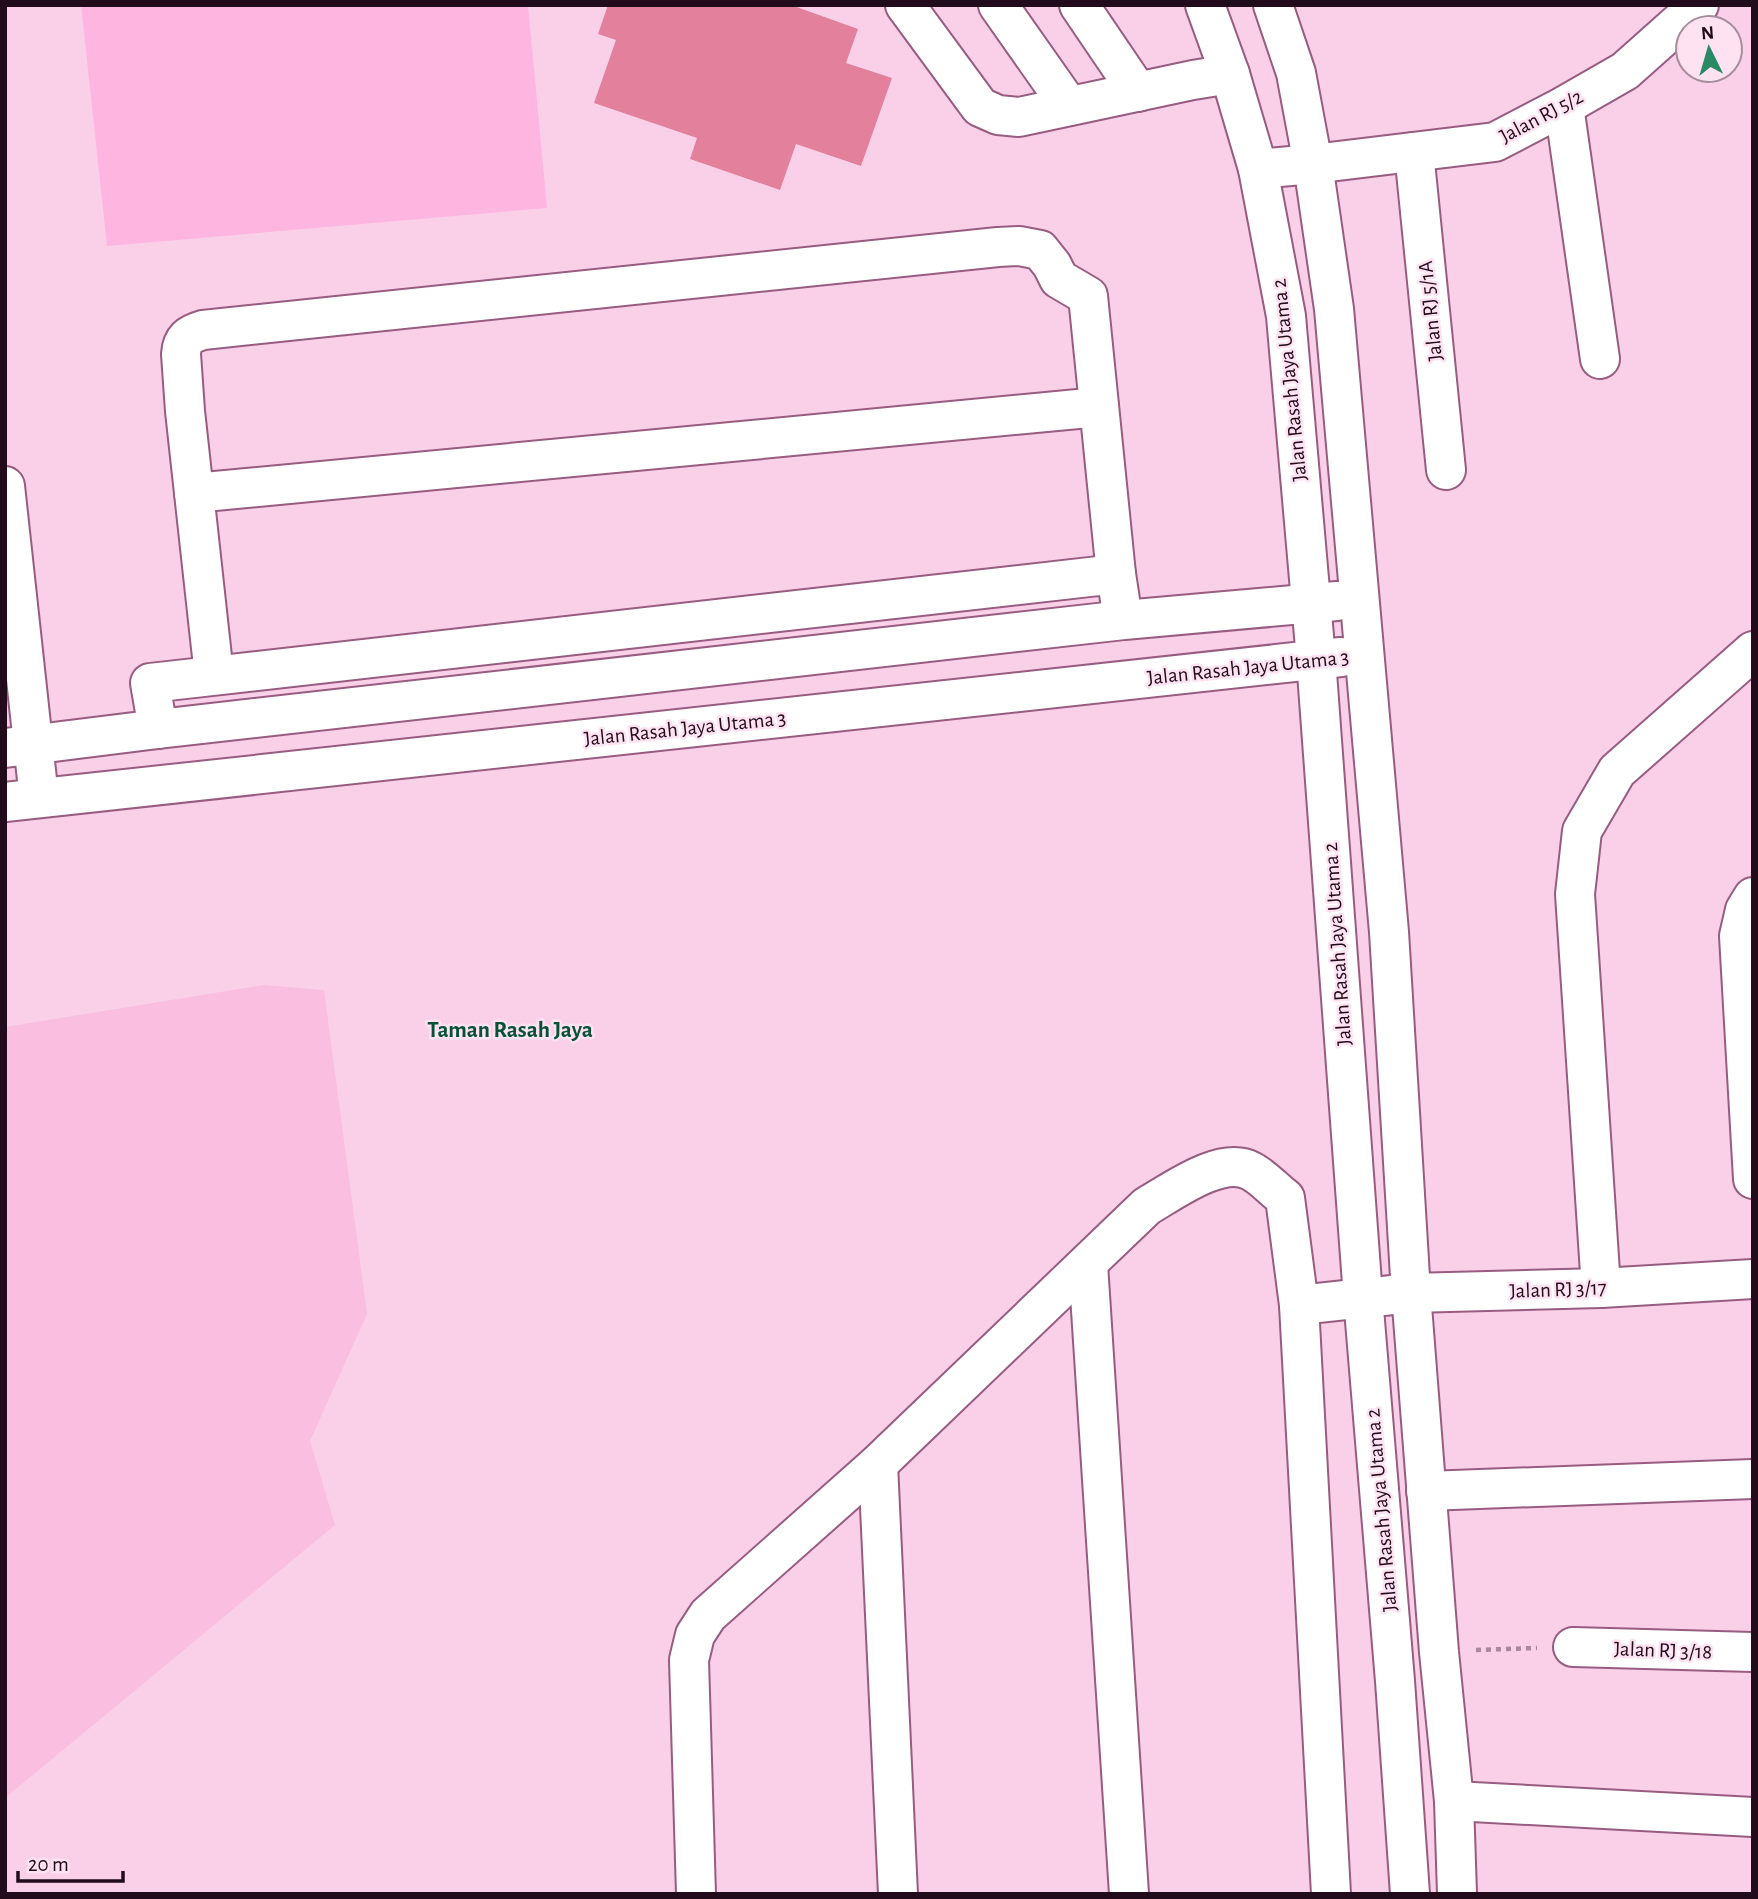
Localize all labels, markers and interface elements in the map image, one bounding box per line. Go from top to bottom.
north arrow [1674,14,1744,84]
text: N [1700,24,1715,44]
street label: Jalan RJ 5/2 [1496,86,1586,147]
street label: Jalan RJ 5/1A [1415,260,1446,362]
street label: Jalan Rasah Jaya Utama 2 [1268,278,1311,482]
street label: Jalan Rasah Jaya Utama 3 [1146,646,1350,689]
street label: Jalan Rasah Jaya Utama 3 [583,707,787,750]
street label: Jalan Rasah Jaya Utama 2 [1320,842,1355,1046]
district label: Taman Rasah Jaya [427,1019,593,1042]
street label: Jalan RJ 3/17 [1509,1277,1607,1302]
street label: Jalan Rasah Jaya Utama 2 [1362,1408,1401,1612]
street label: Jalan RJ 3/18 [1614,1638,1712,1663]
scale bar [18,1840,122,1884]
text: 20 m [28,1854,69,1875]

